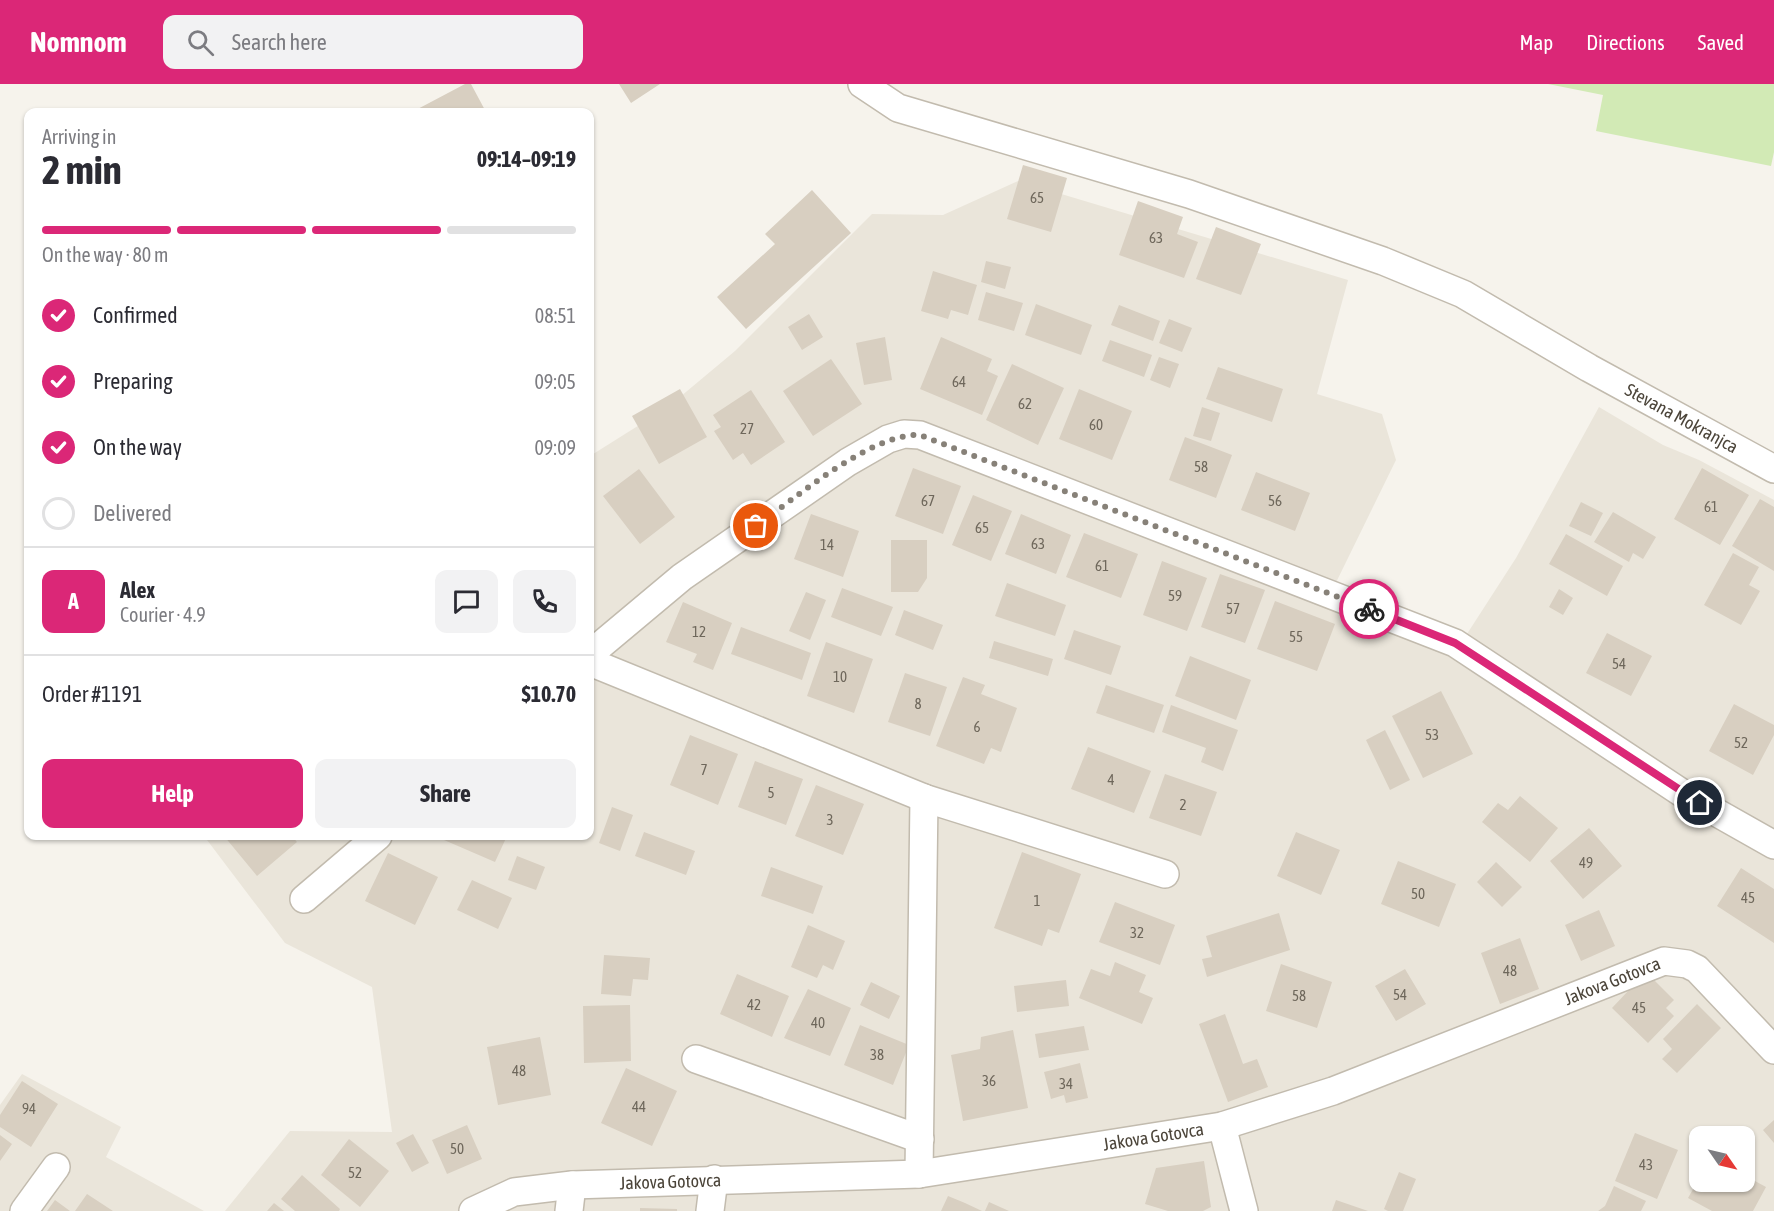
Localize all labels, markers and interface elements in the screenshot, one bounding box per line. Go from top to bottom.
search box [163,15,583,69]
text: Nomnom [30,26,127,58]
icon: search [184,26,217,59]
text: Search here [232,29,327,55]
text: Map [1519,30,1553,54]
text: Directions [1586,30,1665,54]
text: Saved [1698,30,1744,54]
text: Arriving in [42,125,116,148]
text: 09:14–09:19 [477,146,576,172]
text: 2 min [42,148,122,192]
house number: 65 [1030,189,1044,206]
house number: 63 [1149,229,1163,246]
text: On the way · 80 m [42,243,168,266]
icon: check [42,299,75,332]
text: Confirmed [93,302,178,328]
text: 08:51 [535,304,576,327]
icon: check [42,365,75,398]
text: Preparing [93,368,173,394]
text: 09:05 [534,370,576,393]
house number: 64 [952,373,966,390]
street label: Stevana Mokranjca [1622,379,1742,457]
house number: 62 [1018,395,1032,412]
house number: 60 [1089,416,1103,433]
house number: 27 [740,420,754,437]
icon: check [42,431,75,464]
text: On the way [93,434,182,460]
text: 09:09 [534,436,576,459]
house number: 58 [1194,458,1208,475]
house number: 67 [921,492,935,509]
house number: 56 [1268,492,1282,509]
house number: 61 [1704,498,1718,515]
text: Delivered [93,500,172,526]
pin [730,500,781,551]
icon: bag [739,509,772,542]
house number: 65 [975,519,989,536]
house number: 63 [1031,535,1045,552]
house number: 14 [820,536,834,553]
house number: 61 [1095,557,1109,574]
button: chat [435,570,498,633]
button: phone [513,570,576,633]
text: Alex [120,577,155,603]
courier [1339,579,1399,639]
house number: 59 [1168,587,1182,604]
text: A [68,588,79,614]
icon: bike [1353,593,1386,626]
house number: 57 [1226,600,1240,617]
text: Courier · 4.9 [120,603,206,626]
house number: 12 [692,623,706,640]
house number: 55 [1289,628,1303,645]
house number: 54 [1612,655,1626,672]
house number: 10 [833,668,847,685]
text: Order #1191 [42,681,142,707]
text: $10.70 [521,681,576,707]
house number: 8 [914,695,922,712]
house number: 6 [973,718,981,735]
house number: 53 [1425,726,1439,743]
house number: 52 [1734,734,1748,751]
button: Help [42,759,303,828]
button: Share [315,759,576,828]
house number: 7 [700,761,708,778]
house number: 4 [1107,771,1115,788]
pin [1674,777,1725,828]
house number: 5 [767,784,775,801]
icon: home [1683,786,1716,819]
house number: 2 [1179,796,1187,813]
house number: 3 [826,811,834,828]
house number: 49 [1579,854,1593,871]
house number: 50 [1411,885,1425,902]
house number: 45 [1741,889,1755,906]
house number: 1 [1033,892,1041,909]
house number: 32 [1130,924,1144,941]
street label: Jakova Gotovca [1561,952,1663,1009]
house number: 48 [1503,962,1517,979]
house number: 54 [1393,986,1407,1003]
house number: 58 [1292,987,1306,1004]
house number: 42 [747,996,761,1013]
house number: 45 [1632,999,1646,1016]
house number: 40 [811,1014,825,1031]
house number: 38 [870,1046,884,1063]
house number: 48 [512,1062,526,1079]
house number: 36 [982,1072,996,1089]
house number: 34 [1059,1075,1073,1092]
house number: 44 [632,1098,646,1115]
house number: 94 [22,1100,36,1117]
street label: Jakova Gotovca [1101,1118,1205,1155]
north arrow [1689,1126,1755,1192]
map controls [1689,1126,1755,1192]
house number: 50 [450,1140,464,1157]
house number: 43 [1639,1156,1653,1173]
house number: 52 [348,1164,362,1181]
street label: Jakova Gotovca [619,1169,721,1193]

